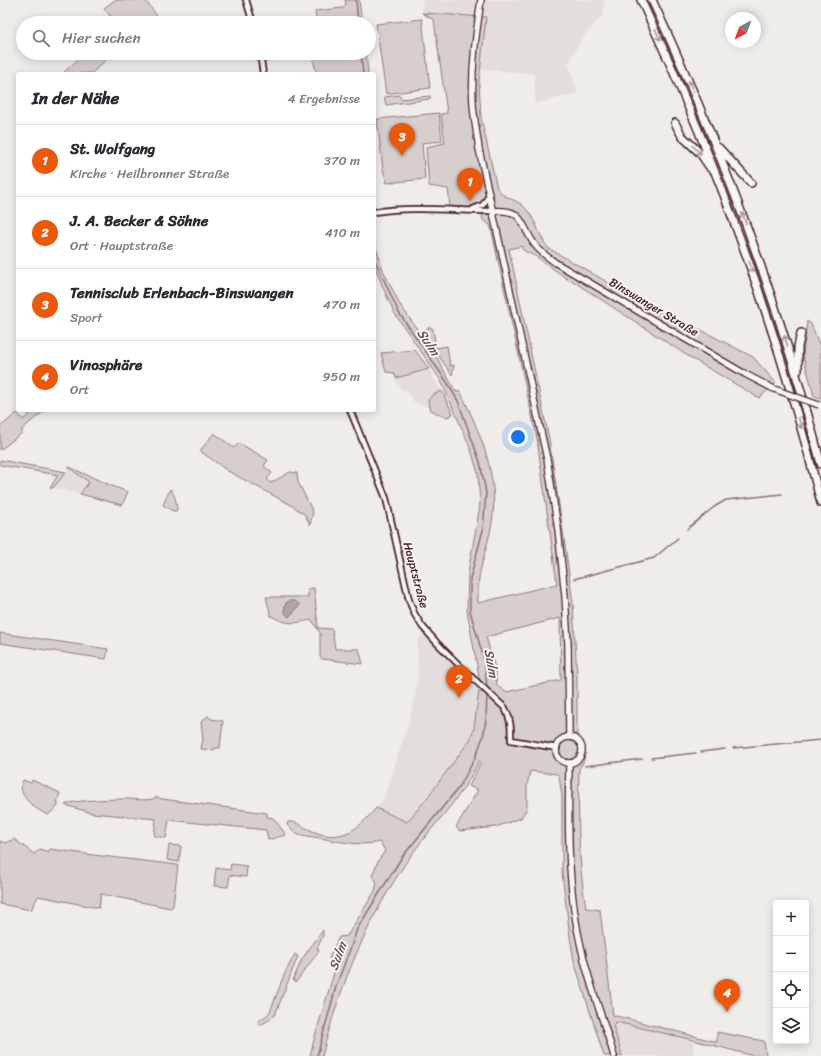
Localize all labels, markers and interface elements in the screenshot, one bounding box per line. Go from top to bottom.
north arrow [725,12,761,48]
search box [16,16,376,60]
text: Hier suchen [62,25,141,51]
icon: search [30,27,52,49]
one-way arrow [655,29,662,41]
one-way arrow [687,80,694,92]
text: In der Nähe [32,83,119,113]
text: 4 Ergebnisse [288,87,360,110]
pin: 3 [389,123,415,156]
text: St. Wolfgang [70,136,155,162]
one-way arrow [692,145,702,155]
text: 1 [42,149,48,172]
text: 370 m [324,149,360,172]
text: Kirche · Heilbronner Straße [70,162,229,185]
pin: 1 [457,168,483,201]
text: J. A. Becker & Söhne [70,208,208,234]
one-way arrow [739,212,747,224]
text: 2 [41,221,49,244]
text: 410 m [325,221,360,244]
text: Ort · Hauptstraße [70,234,173,257]
one-way arrow [748,261,755,274]
street label: Binswanger Straße [605,271,703,343]
text: Tennisclub Erlenbach-Binswangen [70,280,294,306]
text: 3 [41,293,49,316]
text: 470 m [323,293,360,316]
text: Sport [70,306,102,329]
water label: Sulm [411,324,447,361]
one-way arrow [782,334,789,347]
text: Vinosphäre [70,352,142,378]
text: 4 [41,365,49,388]
text: 950 m [322,365,360,388]
text: Ort [70,378,89,401]
one-way arrow [797,416,804,429]
your location [508,427,528,447]
street label: Hauptstraße [397,539,435,611]
water label: Sulm [478,647,506,680]
pin: 2 [446,665,472,698]
map controls [773,900,809,1044]
button: + [773,900,809,936]
button: − [773,936,809,972]
water label: Sulm [322,938,354,974]
button: locate [773,972,809,1008]
pin: 4 [714,979,740,1012]
button: layers [773,1008,809,1044]

